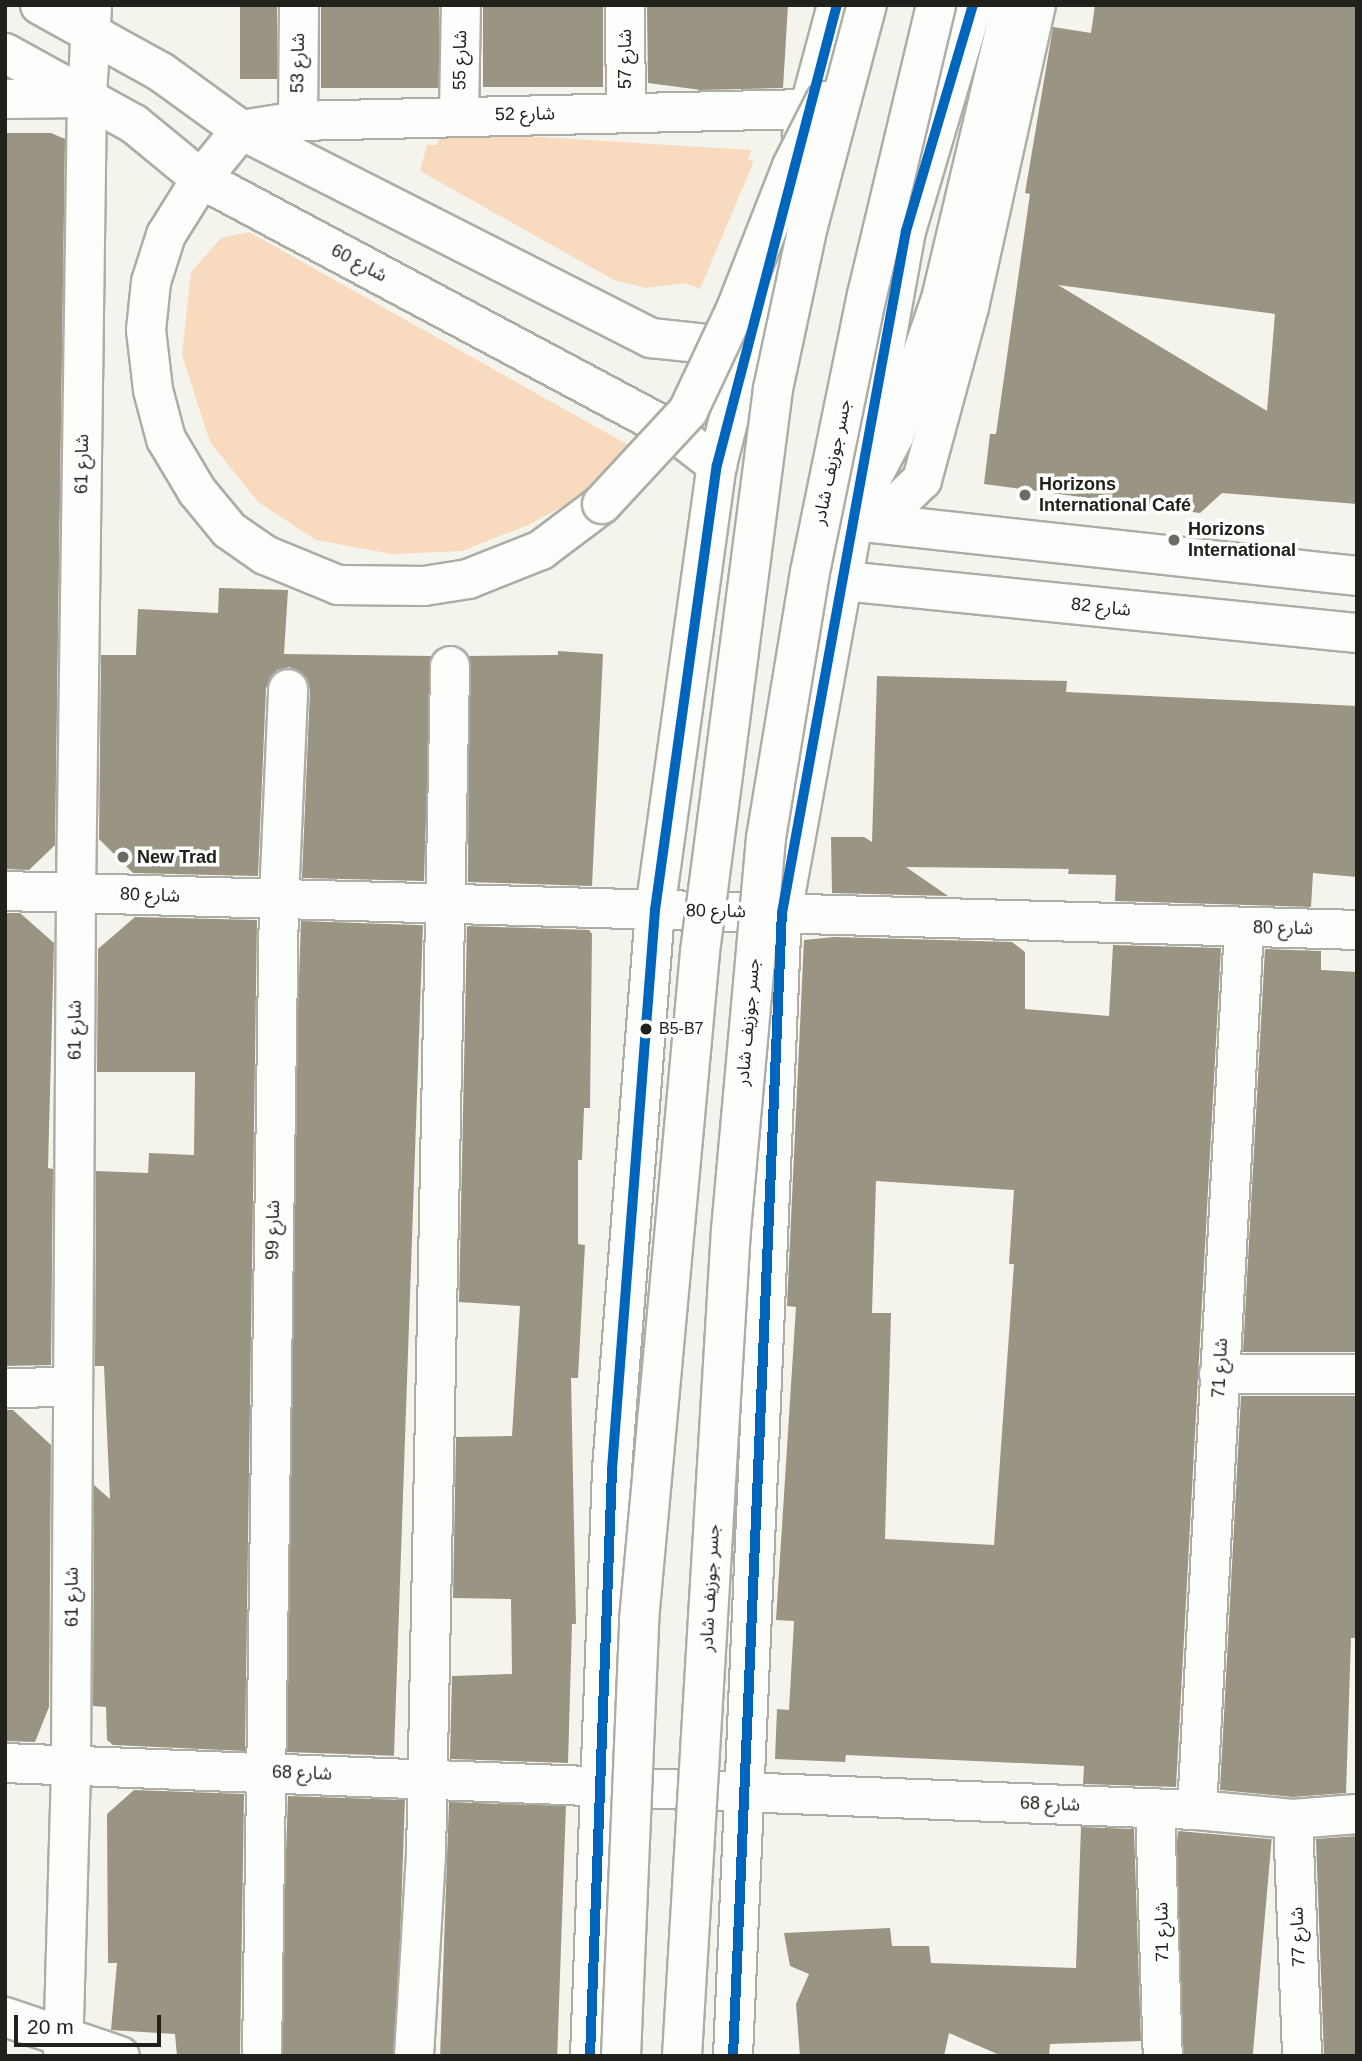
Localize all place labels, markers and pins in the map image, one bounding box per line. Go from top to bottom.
place label: Horizons International Café [1039,474,1191,516]
marker: Horizons International Café [1017,487,1033,503]
place label: Horizons International [1188,519,1296,562]
marker: Horizons International [1166,532,1182,548]
place label: New Trad [137,846,217,868]
marker: New Trad [115,849,131,865]
place label: B5-B7 [659,1019,703,1039]
marker: B5-B7 [639,1022,653,1036]

